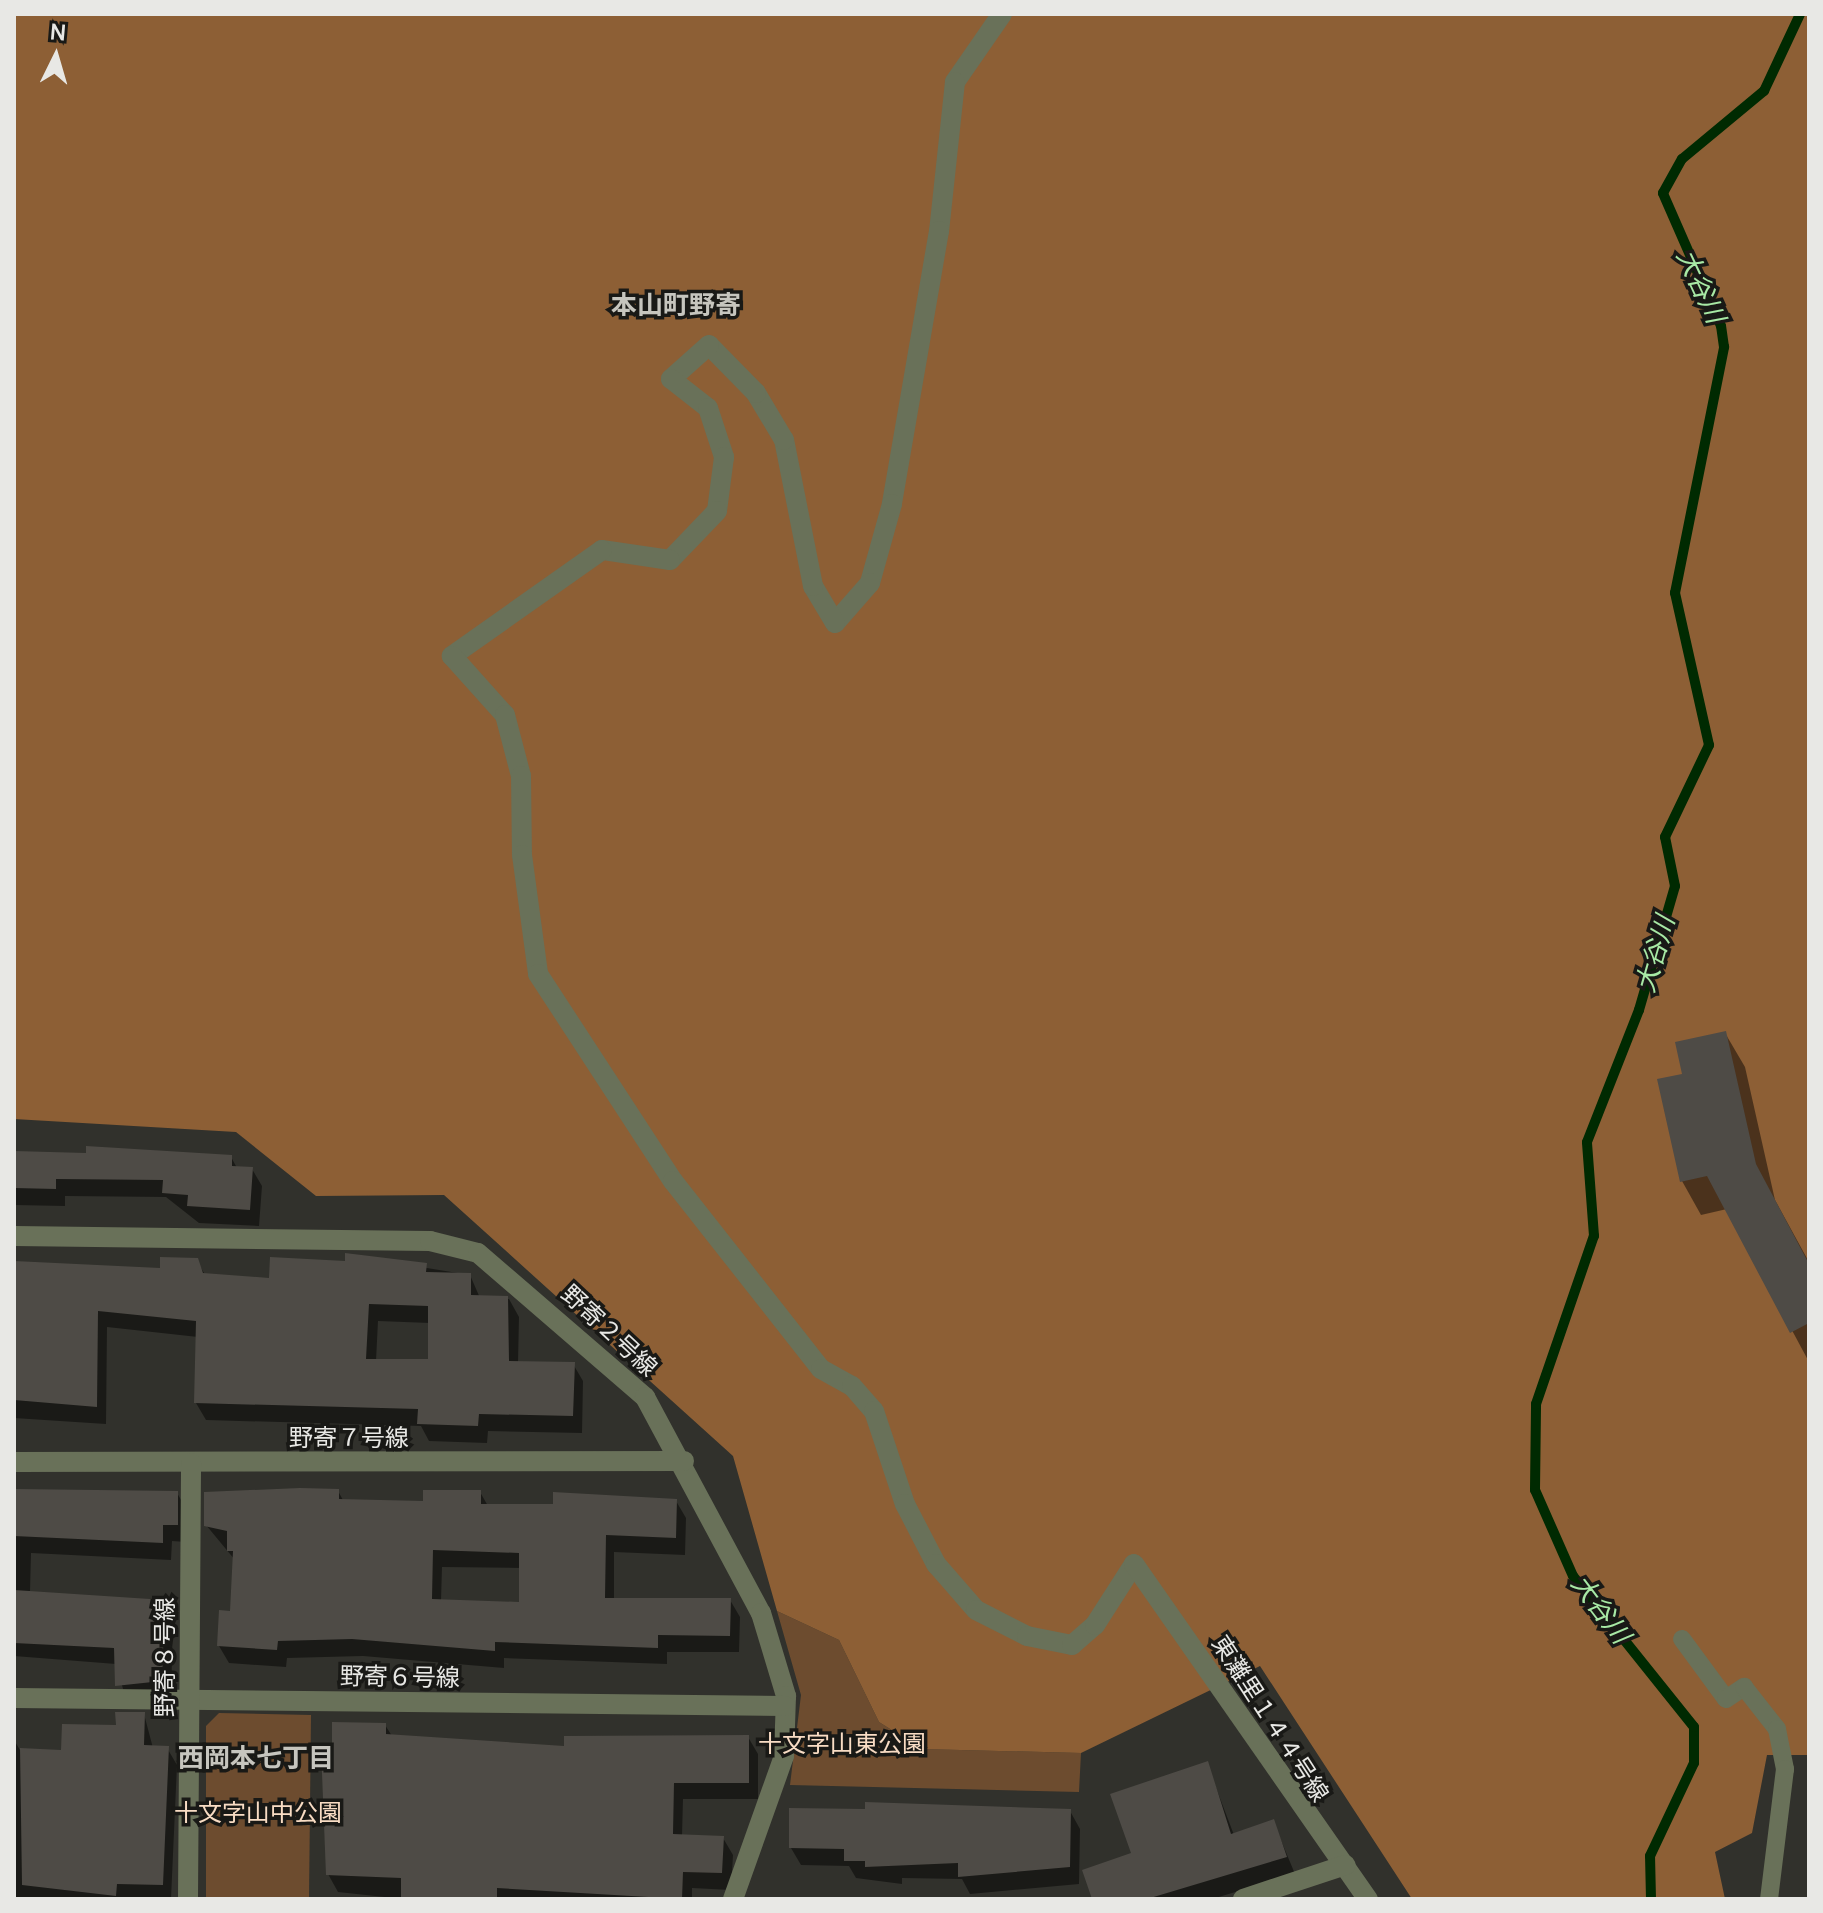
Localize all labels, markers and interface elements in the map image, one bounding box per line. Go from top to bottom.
north arrow [16,16,96,96]
text: N [49,16,67,48]
water label: 大谷川 [1670,244,1732,328]
district label: 本山町野寄 [611,289,741,321]
water label: 大谷川 [1629,912,1681,996]
street label: 野寄２号線 [556,1279,664,1381]
street label: 野寄７号線 [289,1423,409,1451]
water label: 大谷川 [1565,1568,1637,1650]
street label: 野寄８号線 [150,1597,178,1717]
street label: 東灘里１４４号線 [1207,1630,1335,1806]
street label: 野寄６号線 [340,1661,460,1691]
park label: 十文字山東公園 [758,1729,926,1757]
district label: 西岡本七丁目 [178,1742,334,1774]
park label: 十文字山中公園 [174,1798,342,1826]

